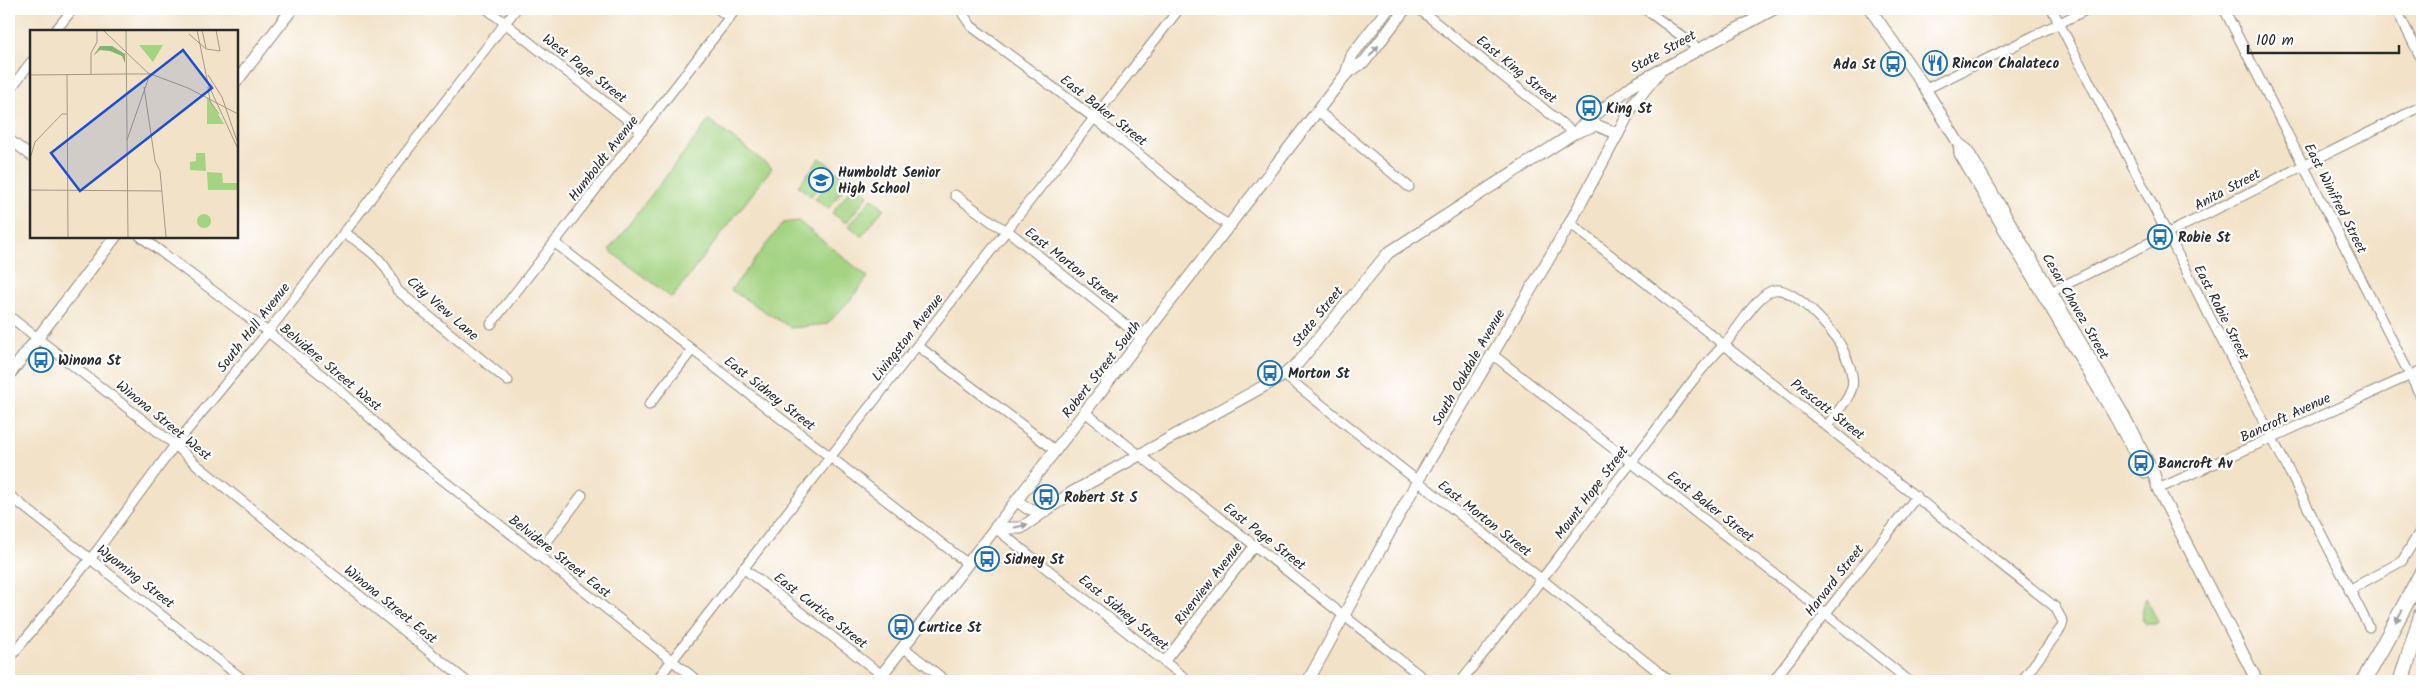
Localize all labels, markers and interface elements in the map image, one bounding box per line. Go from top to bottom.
scale bar [2248,22,2400,54]
street label: State Street [1627,24,1701,79]
street label: West Page Street [537,29,632,109]
text: 100 m [2256,29,2294,53]
inset map [30,30,238,238]
street label: East King Street [1471,30,1562,110]
one-way arrow [1368,44,1379,57]
restaurant icon: Rincon Chalateco [1922,50,1948,76]
bus stop icon: Ada St [1880,51,1906,77]
place label: Rincon Chalateco [1952,53,2060,75]
place label: Ada St [1833,54,1877,76]
street label: East Baker Street [1055,70,1152,152]
bus stop icon: King St [1576,95,1602,121]
place label: King St [1606,98,1653,120]
street label: Humboldt Avenue [563,110,645,206]
street label: East Winifred Street [2298,139,2373,258]
place label: Humboldt Senior High School [838,162,941,200]
street label: Anita Street [2190,163,2265,217]
school or university icon: Humboldt Senior High School [808,167,834,193]
street label: East Morton Street [1020,222,1124,310]
bus stop icon: Robie St [2147,224,2173,250]
place label: Robie St [2178,227,2231,249]
street label: Cesar Chavez Street [2036,249,2115,364]
street label: East Robie Street [2188,261,2255,364]
street label: City View Lane [401,271,484,347]
street label: South Hall Avenue [212,277,296,377]
street label: State Street [1286,281,1349,352]
street label: Livingston Avenue [866,288,950,386]
street label: South Oakdale Avenue [1427,305,1511,430]
street label: Robert Street South [1057,316,1147,423]
street label: Belvidere Street West [274,318,387,418]
bus stop icon: Winona St [28,347,54,373]
place label: Winona St [58,350,122,372]
street label: East Sidney Street [719,351,820,437]
bus stop icon: Morton St [1257,360,1283,386]
place label: Morton St [1288,363,1351,385]
street label: Prescott Street [1786,374,1870,446]
street label: Winona Street West [111,375,216,467]
street label: Bancroft Avenue [2237,387,2335,449]
street label: Mount Hope Street [1549,441,1635,544]
bus stop icon: Bancroft Av [2128,450,2154,476]
place label: Bancroft Av [2158,453,2234,475]
street label: East Baker Street [1662,466,1759,548]
street label: East Morton Street [1433,475,1537,563]
bus stop icon: Robert St S [1033,484,1059,510]
place label: Robert St S [1064,487,1138,509]
street label: East Page Street [1218,497,1311,577]
street label: Belvidere Street East [503,510,616,604]
one-way arrow [1013,522,1029,530]
street label: Riverview Avenue [1169,537,1249,630]
street label: Wyoming Street [92,539,179,615]
street label: Harvard Street [1800,540,1870,621]
bus stop icon: Sidney St [974,546,1000,572]
place label: Sidney St [1004,549,1065,571]
street label: Winona Street East [339,560,442,650]
street label: East Curtice Street [769,567,872,655]
street label: East Sidney Street [1073,569,1174,657]
one-way arrow [2395,608,2403,623]
bus stop icon: Curtice St [888,614,914,640]
place label: Curtice St [918,617,982,639]

